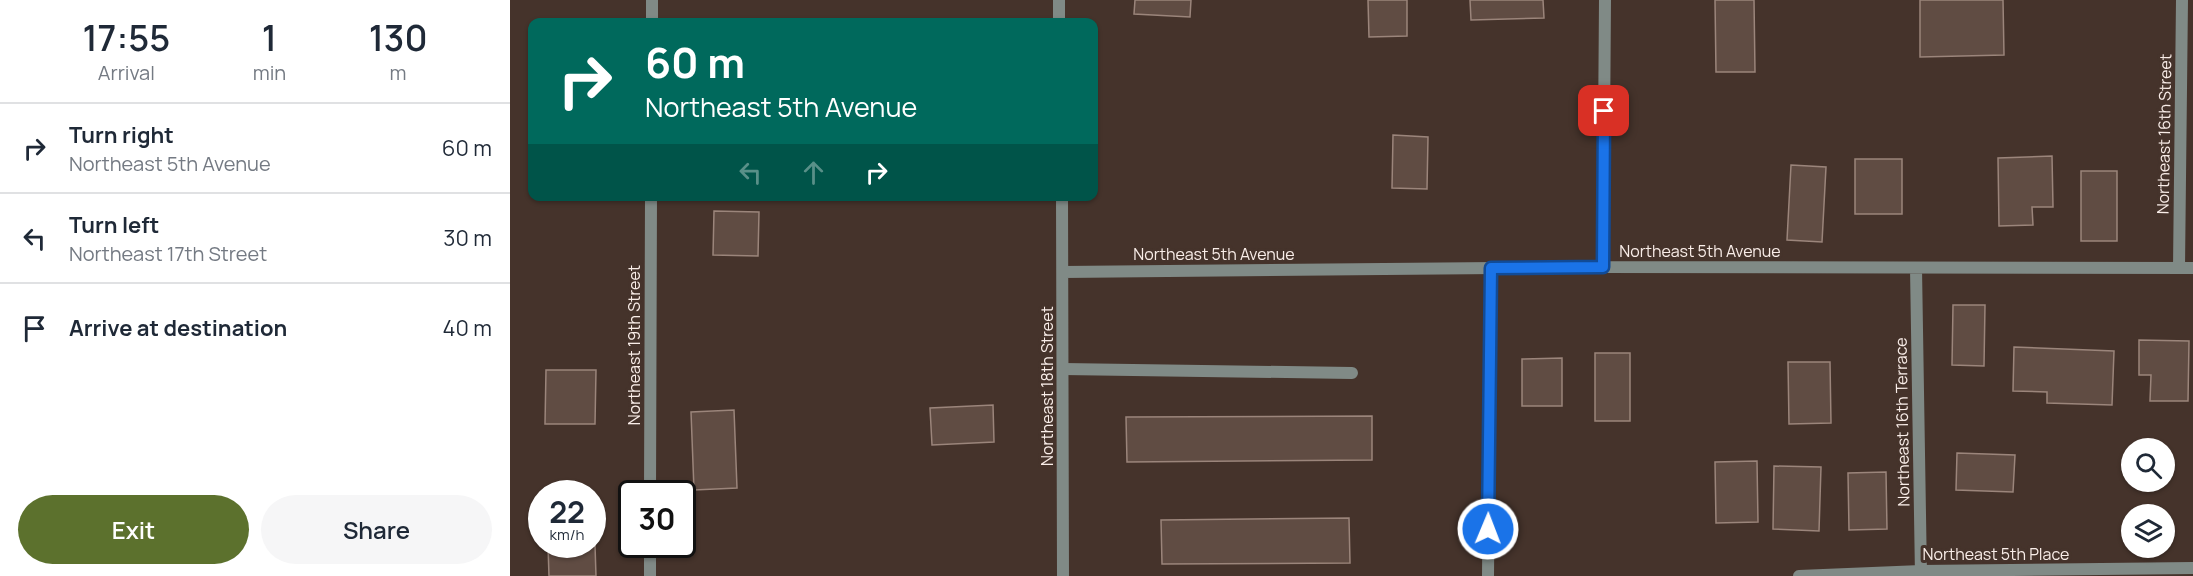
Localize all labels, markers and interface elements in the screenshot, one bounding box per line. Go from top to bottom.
text: 17:55 [82,13,170,62]
text: 1 [262,13,277,62]
text: 130 [369,13,428,62]
text: 60 m [645,33,745,91]
icon: right [546,42,624,120]
street label: Northeast 16th Street [2152,54,2176,214]
text: Arrival [98,59,155,86]
text: min [253,59,286,86]
text: m [390,59,407,86]
pin [1578,85,1629,136]
text: Northeast 5th Avenue [645,88,917,125]
icon: arrive [1587,94,1620,127]
text: Turn right [69,120,174,150]
icon: right [18,132,51,165]
text: 60 m [442,133,492,163]
text: Northeast 5th Avenue [69,150,271,177]
icon: left [734,156,767,189]
icon: ahead [797,156,830,189]
icon: right [860,156,893,189]
text: Turn left [69,210,159,240]
icon: left [18,222,51,255]
text: 30 m [443,223,492,253]
text: Northeast 17th Street [69,240,267,267]
street label: Northeast 5th Avenue [1619,240,1781,262]
street label: Northeast 5th Avenue [1133,243,1295,265]
street label: Northeast 19th Street [623,265,645,425]
street label: Northeast 18th Street [1036,306,1058,466]
icon: arrive [18,312,51,345]
text: Arrive at destination [69,313,287,343]
text: 40 m [443,313,492,343]
street label: Northeast 16th Terrace [1890,337,1914,507]
map controls [2121,438,2175,558]
button: search [2121,438,2175,492]
speed limit sign: 30 [618,480,696,558]
text: 22 [549,491,585,532]
button: Exit [18,495,249,564]
button: Share [261,495,492,564]
position arrow [1456,497,1520,561]
button: layers [2121,504,2175,558]
text: km/h [550,524,584,545]
street label: Northeast 5th Place [1923,543,2069,565]

